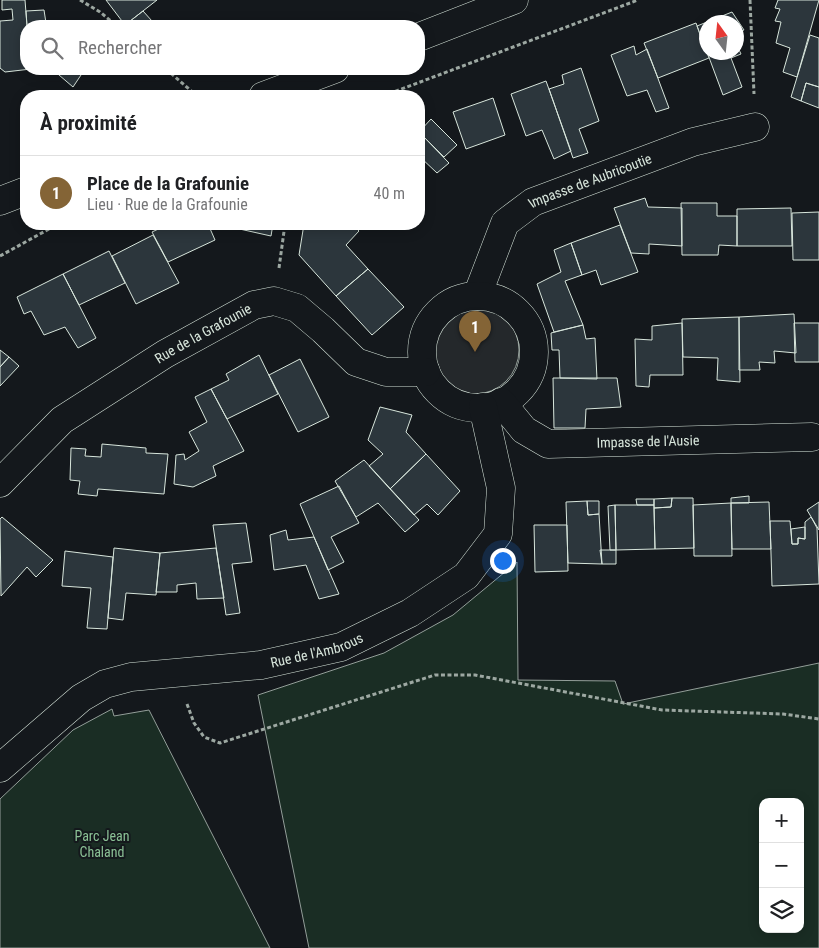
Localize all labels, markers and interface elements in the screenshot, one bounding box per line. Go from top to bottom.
north arrow [699,15,744,60]
search box [20,20,425,75]
icon: search [38,34,66,62]
text: Rechercher [78,36,162,59]
text: À proximité [40,111,137,135]
street label: Impasse de Aubricoutie [525,150,654,211]
text: Place de la Grafounie [87,172,249,195]
text: 1 [52,184,60,203]
text: 40 m [373,184,405,203]
text: Lieu · Rue de la Grafounie [87,195,248,214]
street label: Rue de la Grafounie [152,300,254,366]
pin: 1 [459,311,491,352]
street label: Impasse de l'Ausie [596,432,700,451]
your location [490,548,516,574]
street label: Rue de l'Ambrous [269,629,366,671]
map controls [759,798,804,933]
button: + [759,798,804,843]
park label: Parc Jean Chaland [74,828,130,860]
button: − [759,843,804,888]
button: layers [759,888,804,933]

